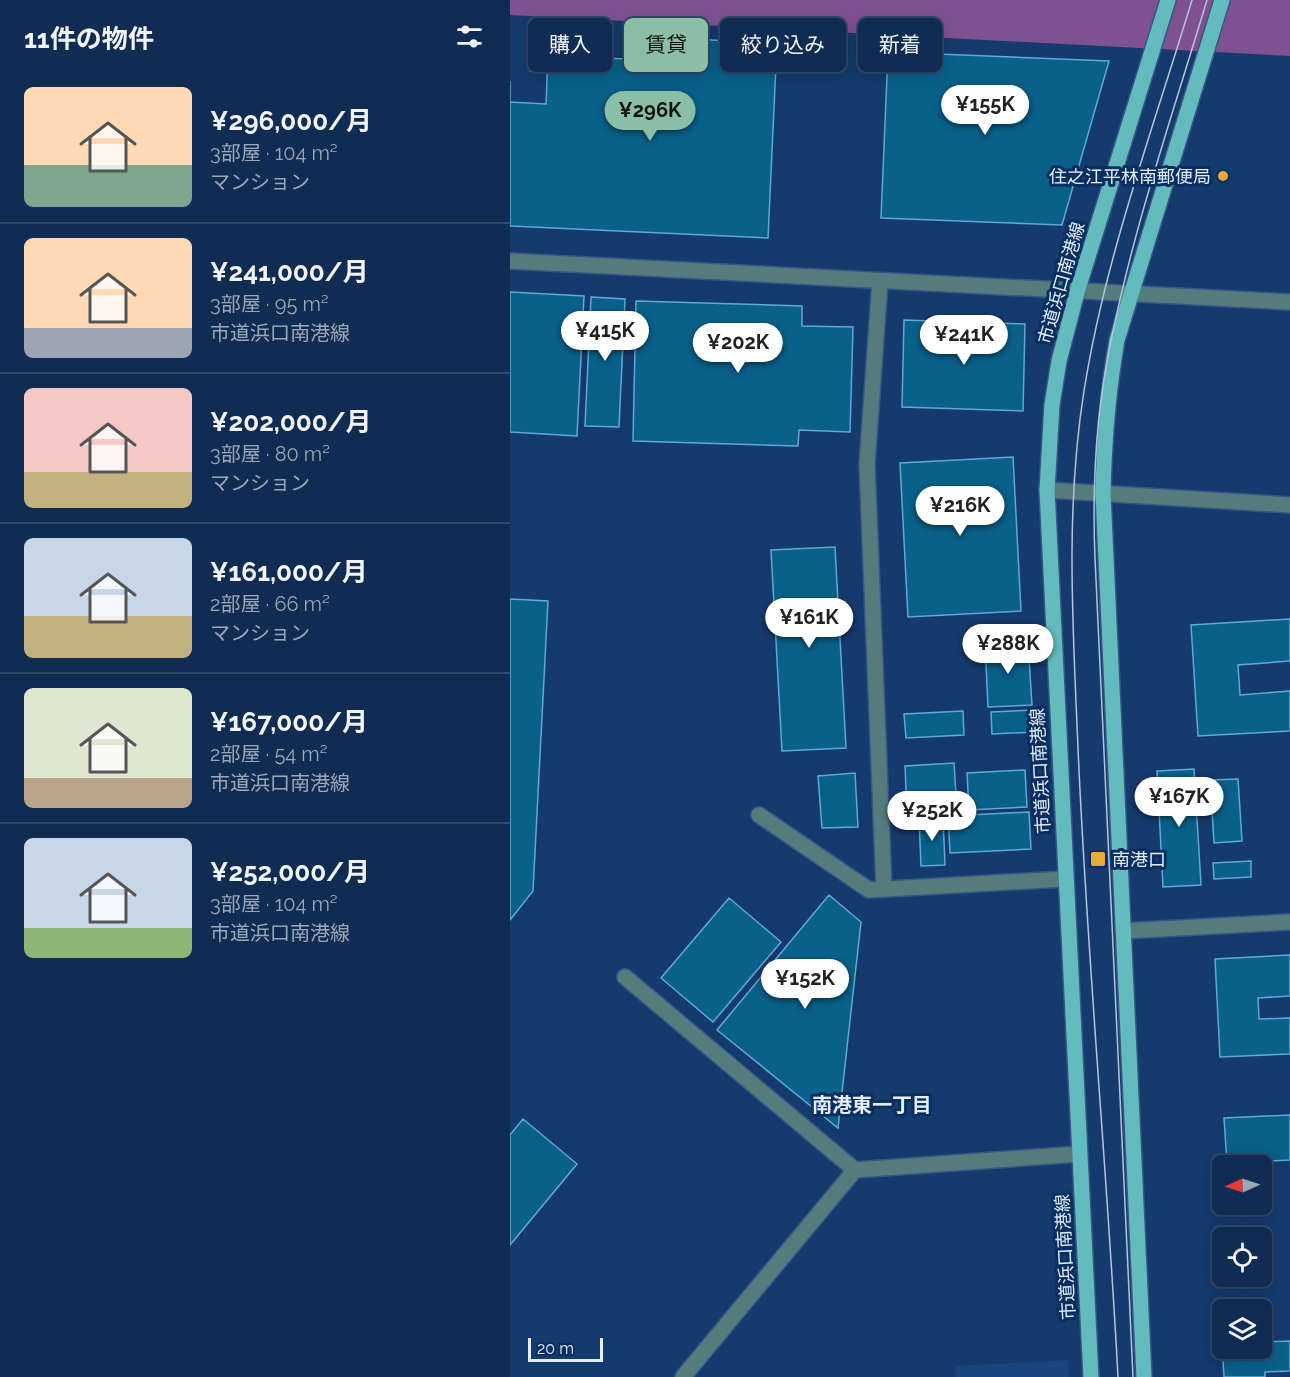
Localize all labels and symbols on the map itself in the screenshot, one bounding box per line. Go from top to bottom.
pin: ¥155K [943,85,1027,136]
pin: ¥296K [608,91,692,142]
place label: 住之江平林南郵便局 [1049,166,1211,187]
marker: 住之江平林南郵便局 [1216,169,1230,183]
street label: 市道浜口南港線 [1034,220,1088,346]
pin: ¥415K [563,311,647,362]
pin: ¥241K [922,315,1006,366]
pin: ¥202K [696,323,780,374]
pin: ¥216K [918,486,1002,537]
pin: ¥161K [767,598,851,649]
pin: ¥288K [966,624,1050,675]
street label: 市道浜口南港線 [1026,708,1054,834]
pin: ¥167K [1137,777,1221,828]
pin: ¥252K [890,791,974,842]
place label: 南港口 [1112,849,1166,870]
marker: 南港口 [1089,850,1107,868]
pin: ¥152K [763,959,847,1010]
district label: 南港東一丁目 [812,1093,932,1117]
north arrow [1212,1155,1272,1215]
street label: 市道浜口南港線 [1051,1194,1079,1320]
scale bar [528,1335,603,1362]

